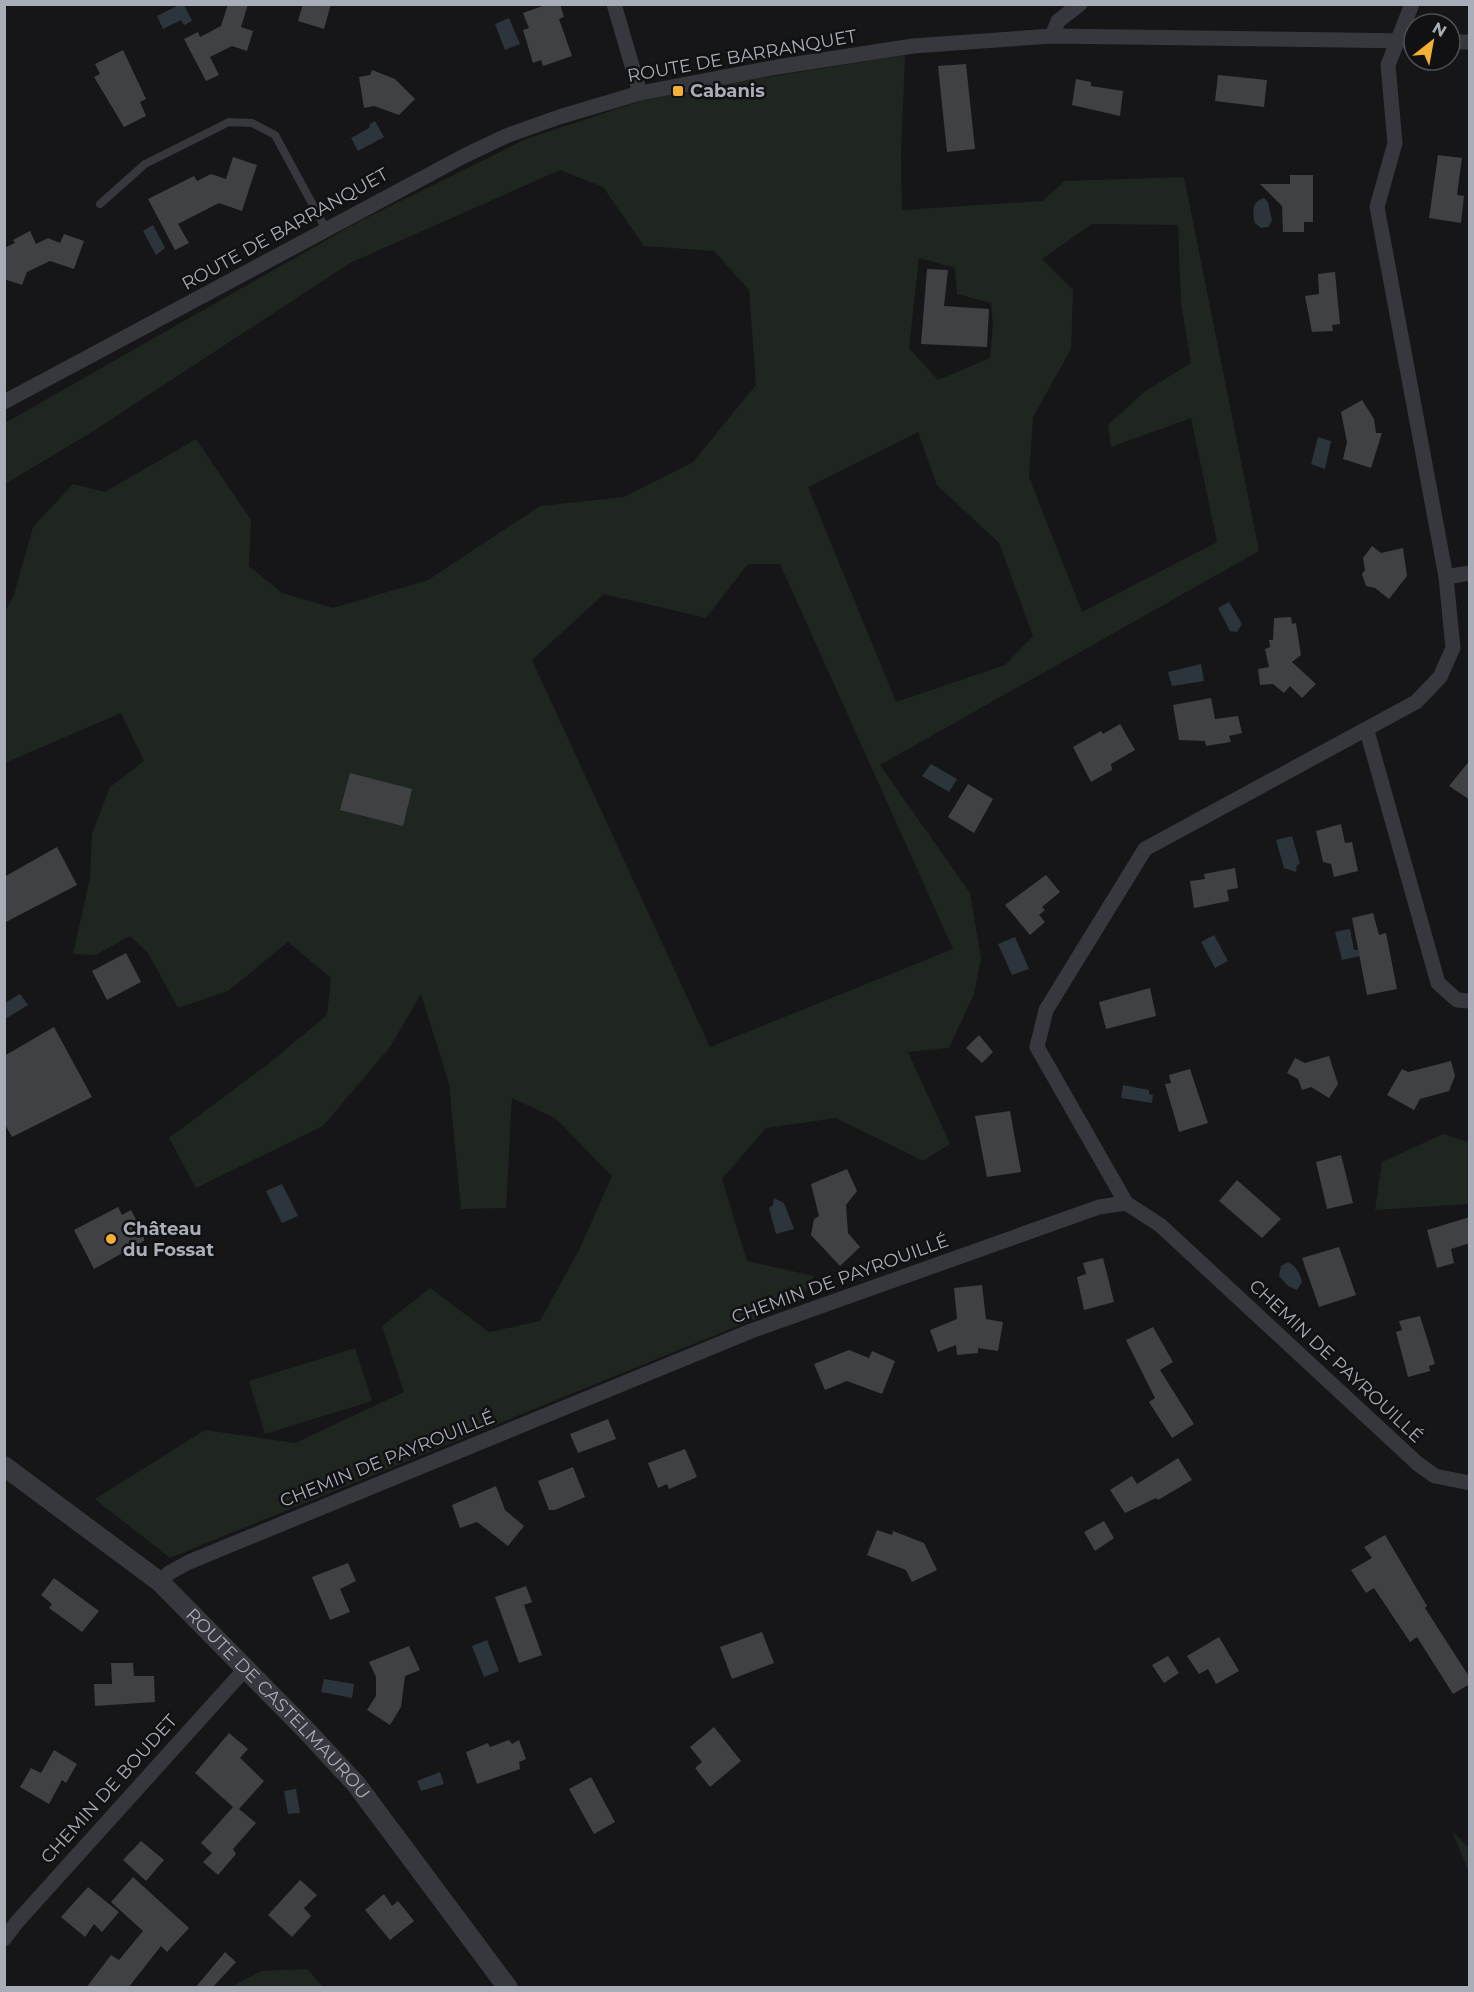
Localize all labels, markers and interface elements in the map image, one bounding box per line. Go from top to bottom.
north arrow [1402,12,1462,72]
text: N [1429,18,1450,41]
street label: ROUTE DE BARRANQUET [626,25,859,87]
place label: Cabanis [690,80,765,102]
marker: Cabanis [671,84,685,98]
street label: ROUTE DE BARRANQUET [178,163,393,295]
place label: Château du Fossat [123,1218,214,1261]
street label: CHEMIN DE PAYROUILLÉ [728,1229,952,1329]
marker: Château du Fossat [104,1232,118,1246]
street label: CHEMIN DE PAYROUILLÉ [1245,1275,1427,1447]
street label: CHEMIN DE PAYROUILLÉ [277,1406,497,1512]
street label: ROUTE DE CASTELMAUROU [181,1604,375,1804]
street label: CHEMIN DE BOUDET [36,1709,182,1868]

